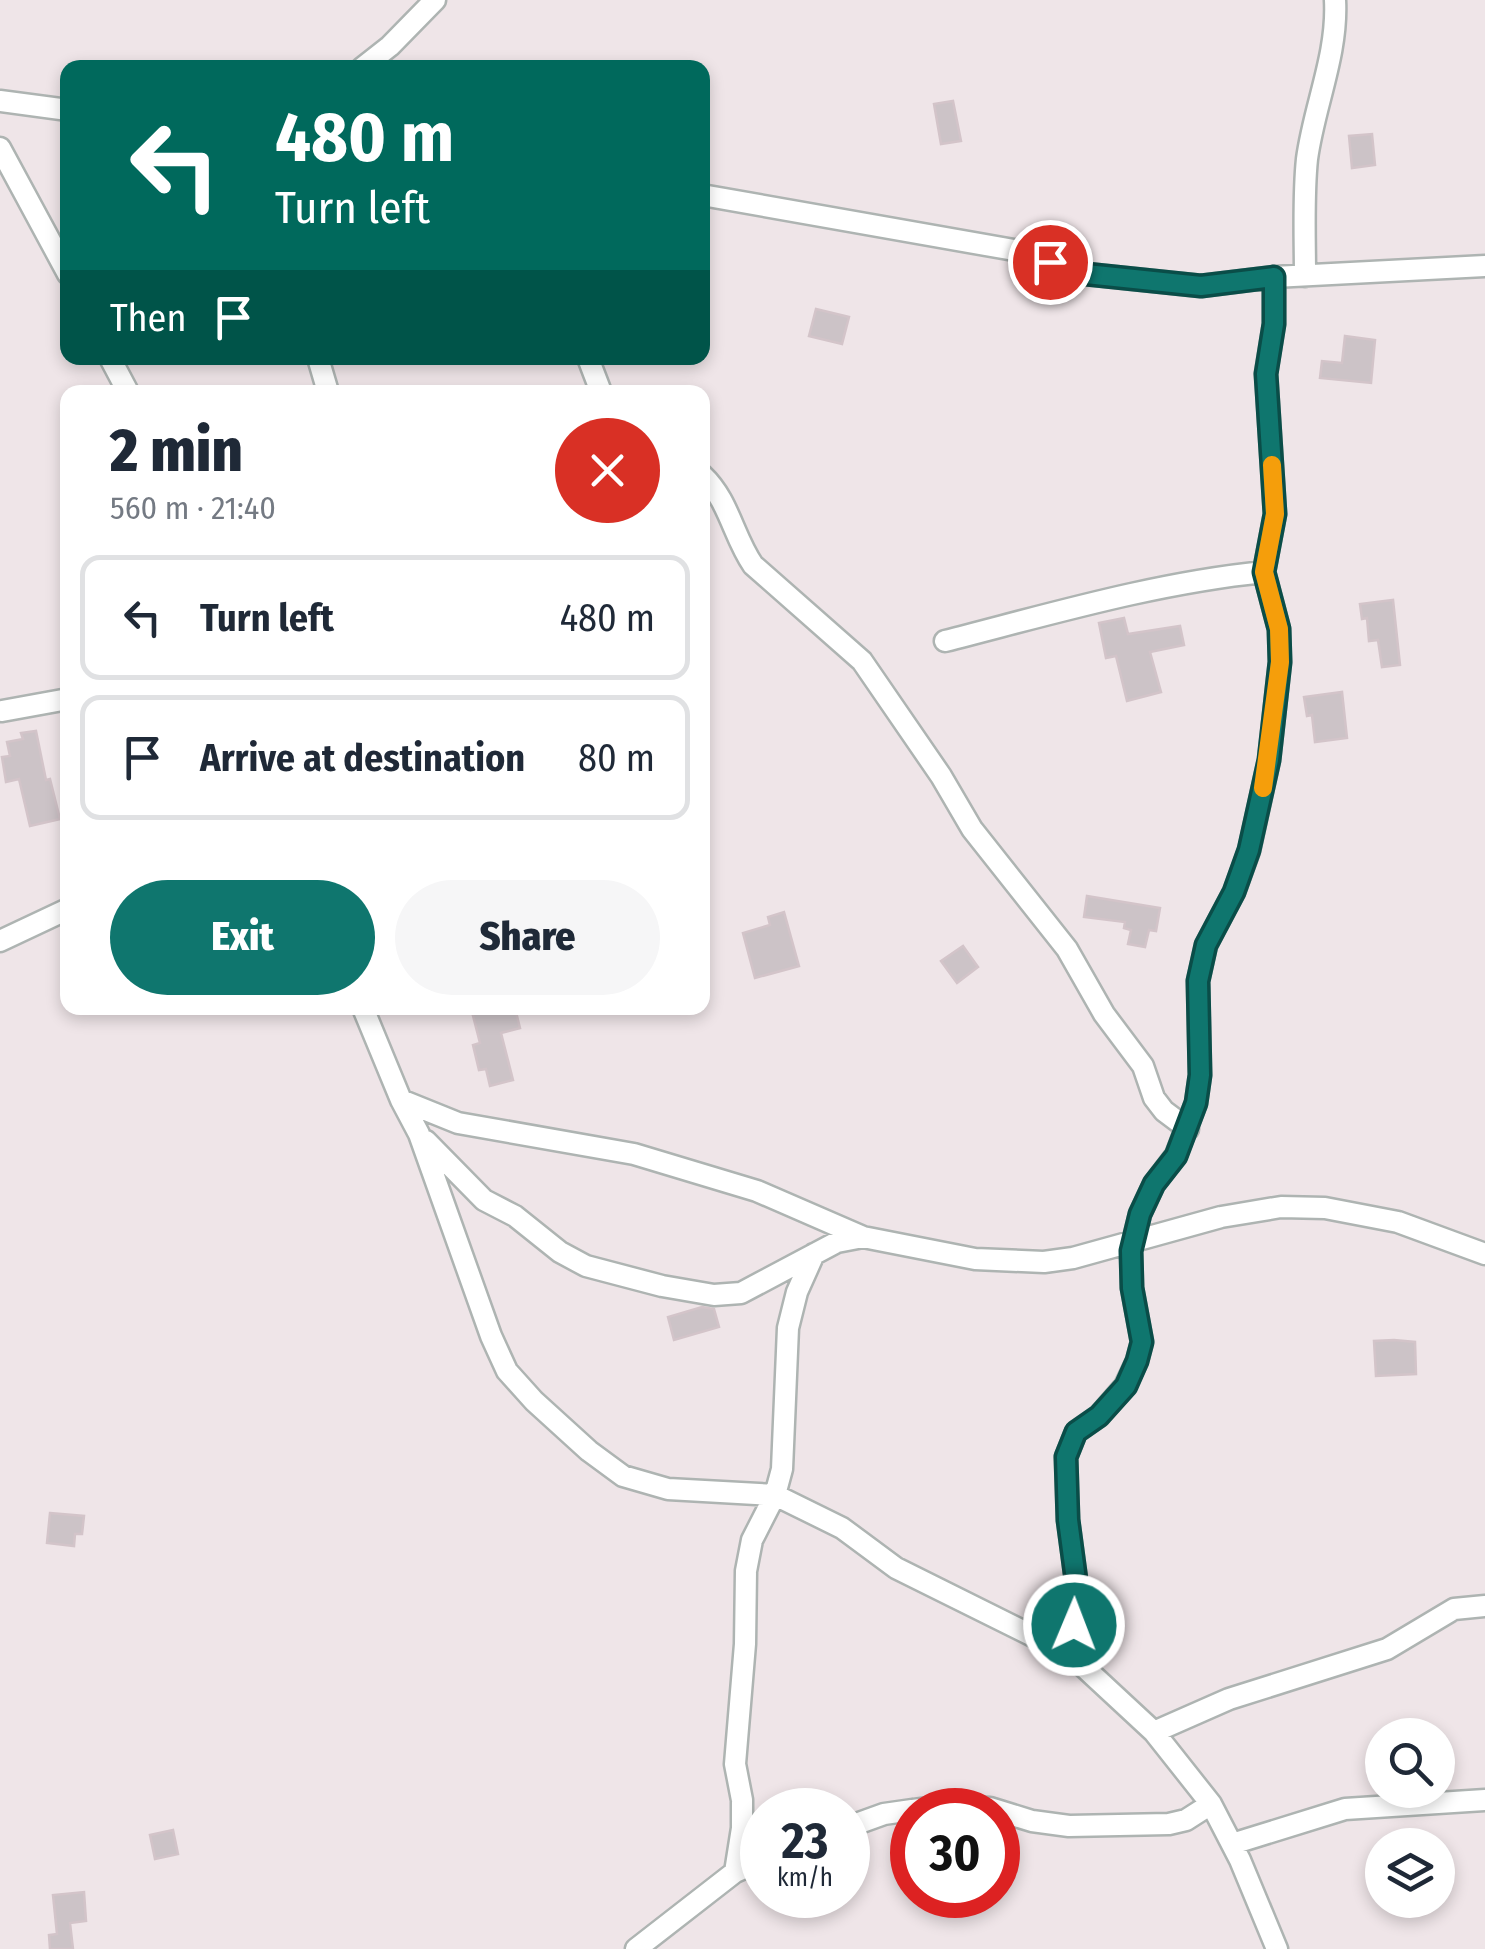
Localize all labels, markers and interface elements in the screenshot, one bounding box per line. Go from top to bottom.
text: 480 m [275,96,454,180]
icon: left [110,100,240,230]
text: Turn left [275,181,430,235]
pin [1008,220,1093,305]
icon: arrive [1023,235,1078,290]
icon: arrive [206,290,261,345]
text: Then [110,295,186,341]
text: 2 min [110,415,243,487]
button: close [555,418,660,523]
text: 560 m · 21:40 [110,489,276,527]
icon: left [115,590,170,645]
text: Turn left [200,595,334,641]
text: 480 m [560,595,655,641]
icon: arrive [115,730,170,785]
text: Arrive at destination [200,735,525,781]
text: 80 m [578,735,655,781]
button: Exit [110,880,375,995]
button: Share [395,880,660,995]
position arrow [1022,1573,1126,1677]
map controls [1365,1718,1455,1918]
button: search [1365,1718,1455,1808]
speed limit sign: 30 [890,1788,1020,1918]
text: 23 [782,1811,828,1871]
button: layers [1365,1828,1455,1918]
text: km/h [777,1863,833,1893]

